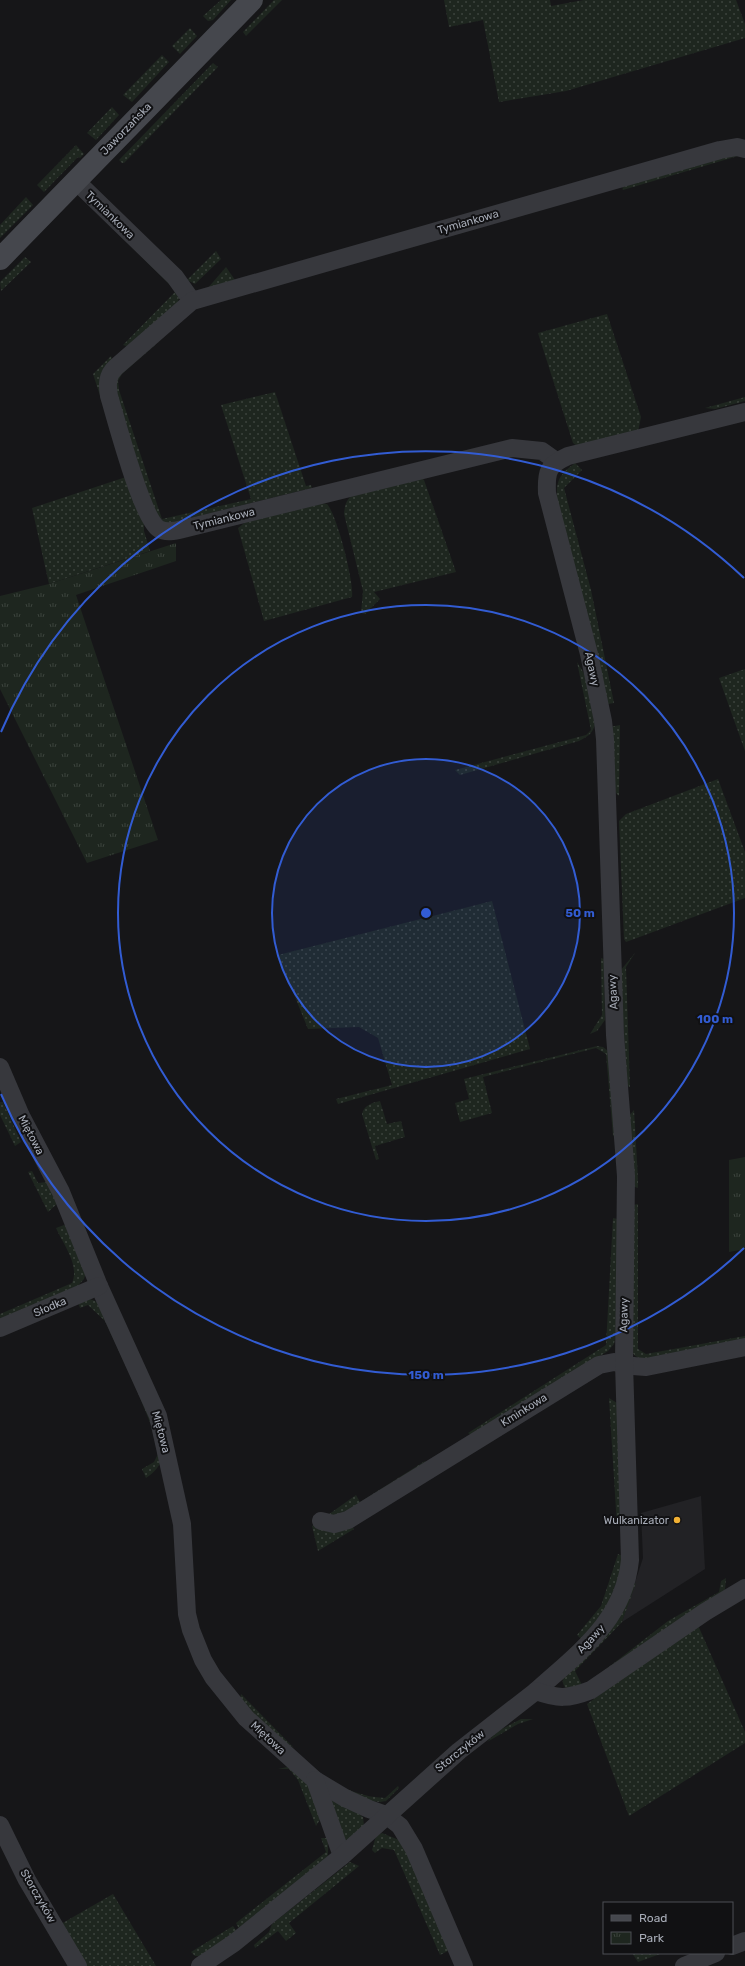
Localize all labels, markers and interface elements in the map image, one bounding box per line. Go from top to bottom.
street label: Jaworzańska [98,100,154,158]
street label: Tymiankowa [83,188,137,242]
street label: Tymiankowa [436,207,500,237]
street label: Tymiankowa [192,505,256,533]
street label: Agawy [582,651,602,687]
centre of rings [419,906,433,920]
text: 50 m [565,906,595,920]
street label: Agawy [606,974,620,1010]
text: 100 m [697,1012,733,1026]
street label: Miętowa [15,1113,47,1157]
street label: Słodka [32,1294,68,1320]
street label: Agawy [617,1297,631,1333]
text: 150 m [408,1368,444,1382]
street label: Kminkowa [498,1391,550,1429]
street label: Miętowa [149,1410,173,1454]
place label: Wulkanizator [604,1514,670,1527]
marker: Wulkanizator [672,1515,682,1525]
street label: Agawy [574,1622,608,1656]
street label: Miętowa [248,1719,288,1757]
street label: Storczyków [433,1727,487,1775]
street label: Storczyków [17,1867,59,1925]
legend [603,1902,733,1954]
text: Road [639,1911,667,1925]
text: Park [639,1931,665,1945]

